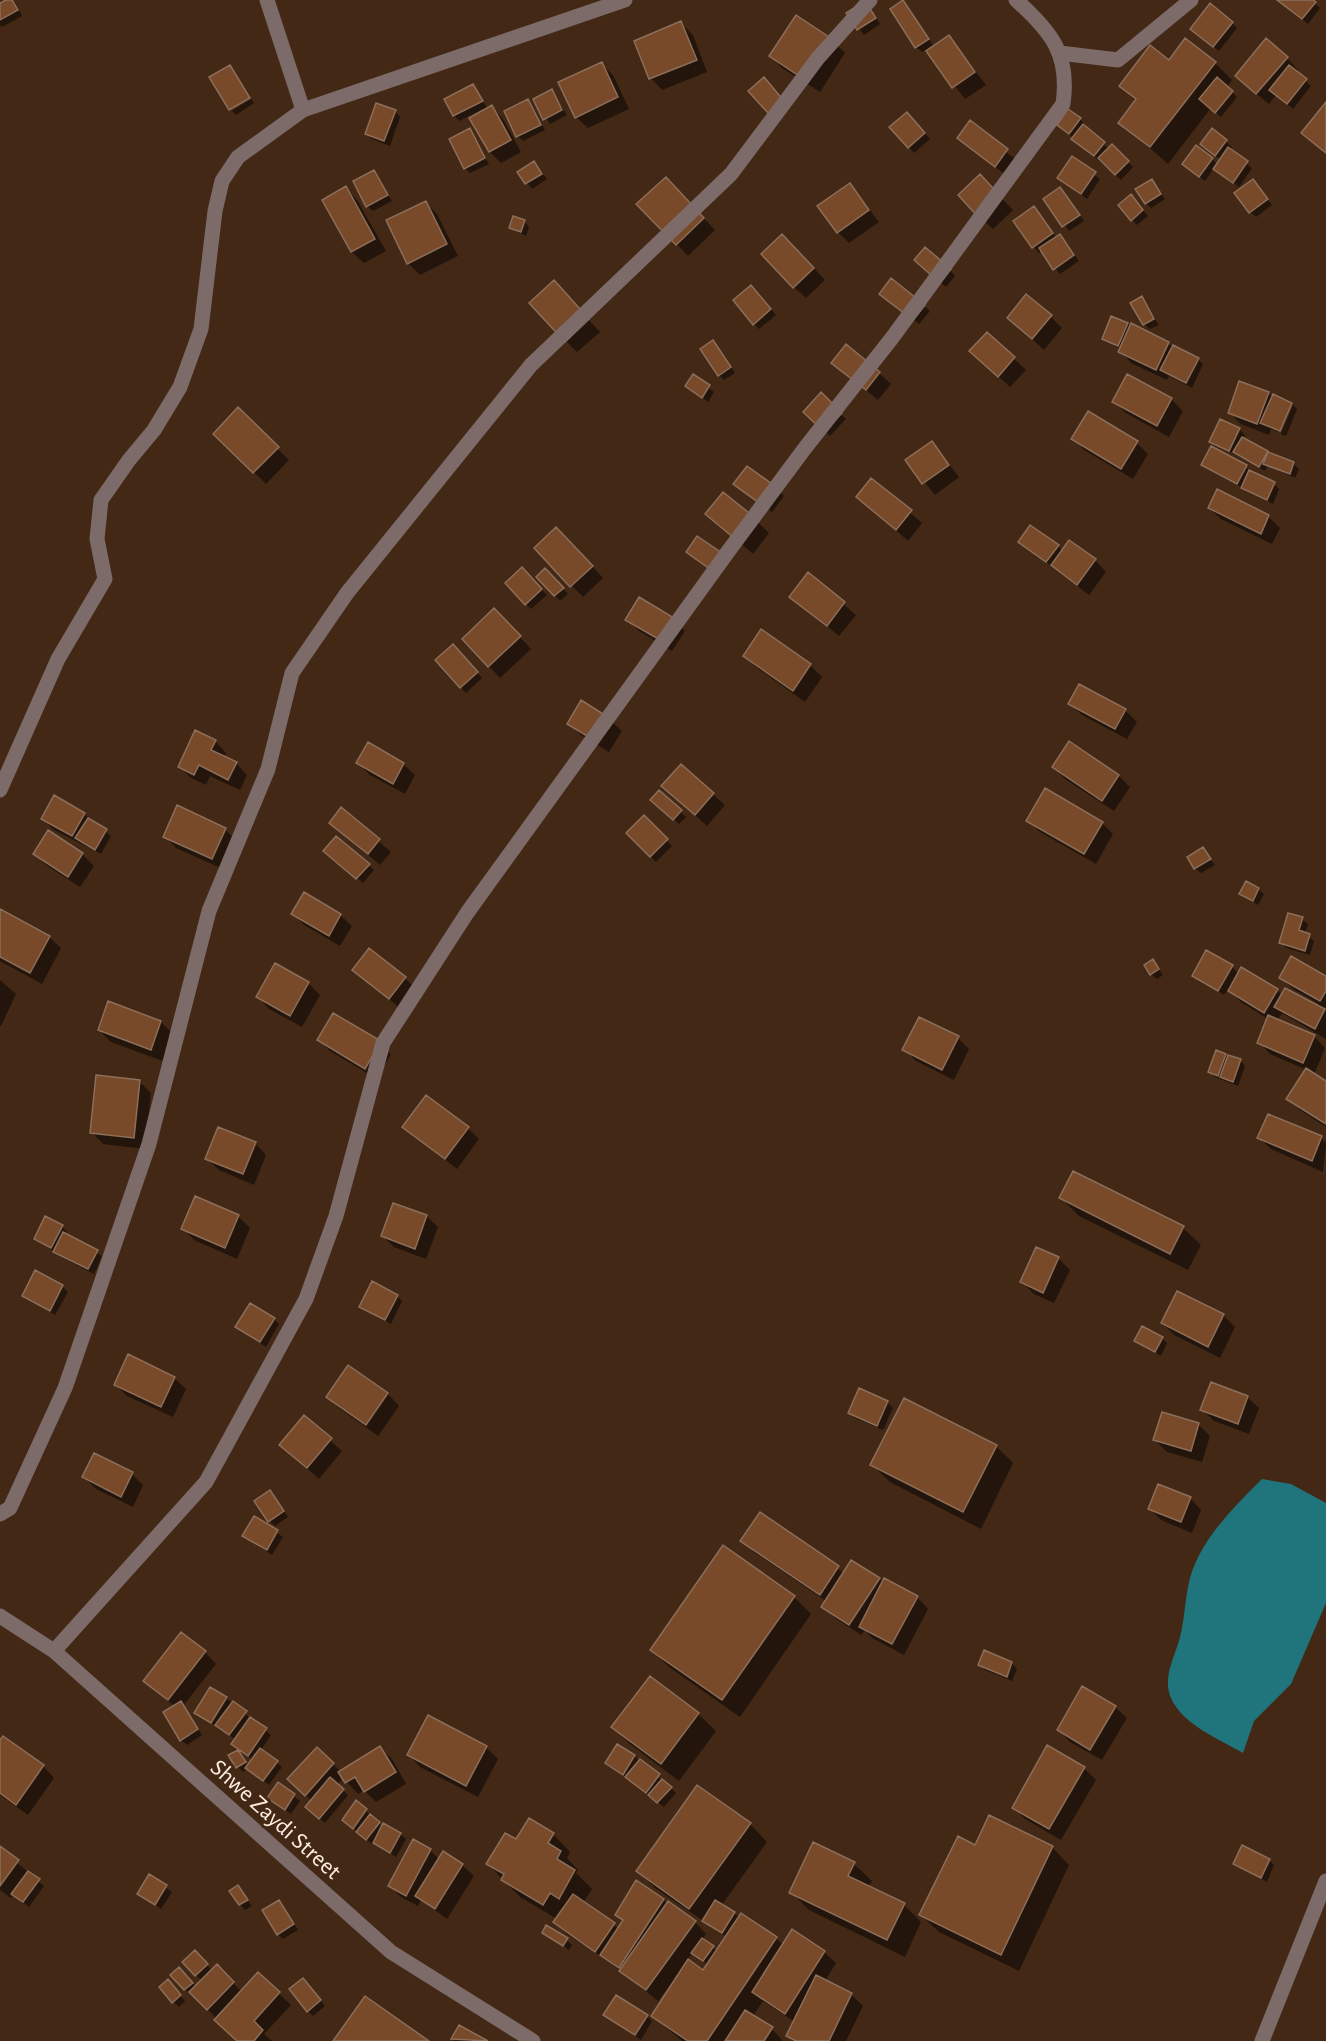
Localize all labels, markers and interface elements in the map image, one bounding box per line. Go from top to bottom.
street label: Shwe Zaydi Street [206,1755,345,1884]

